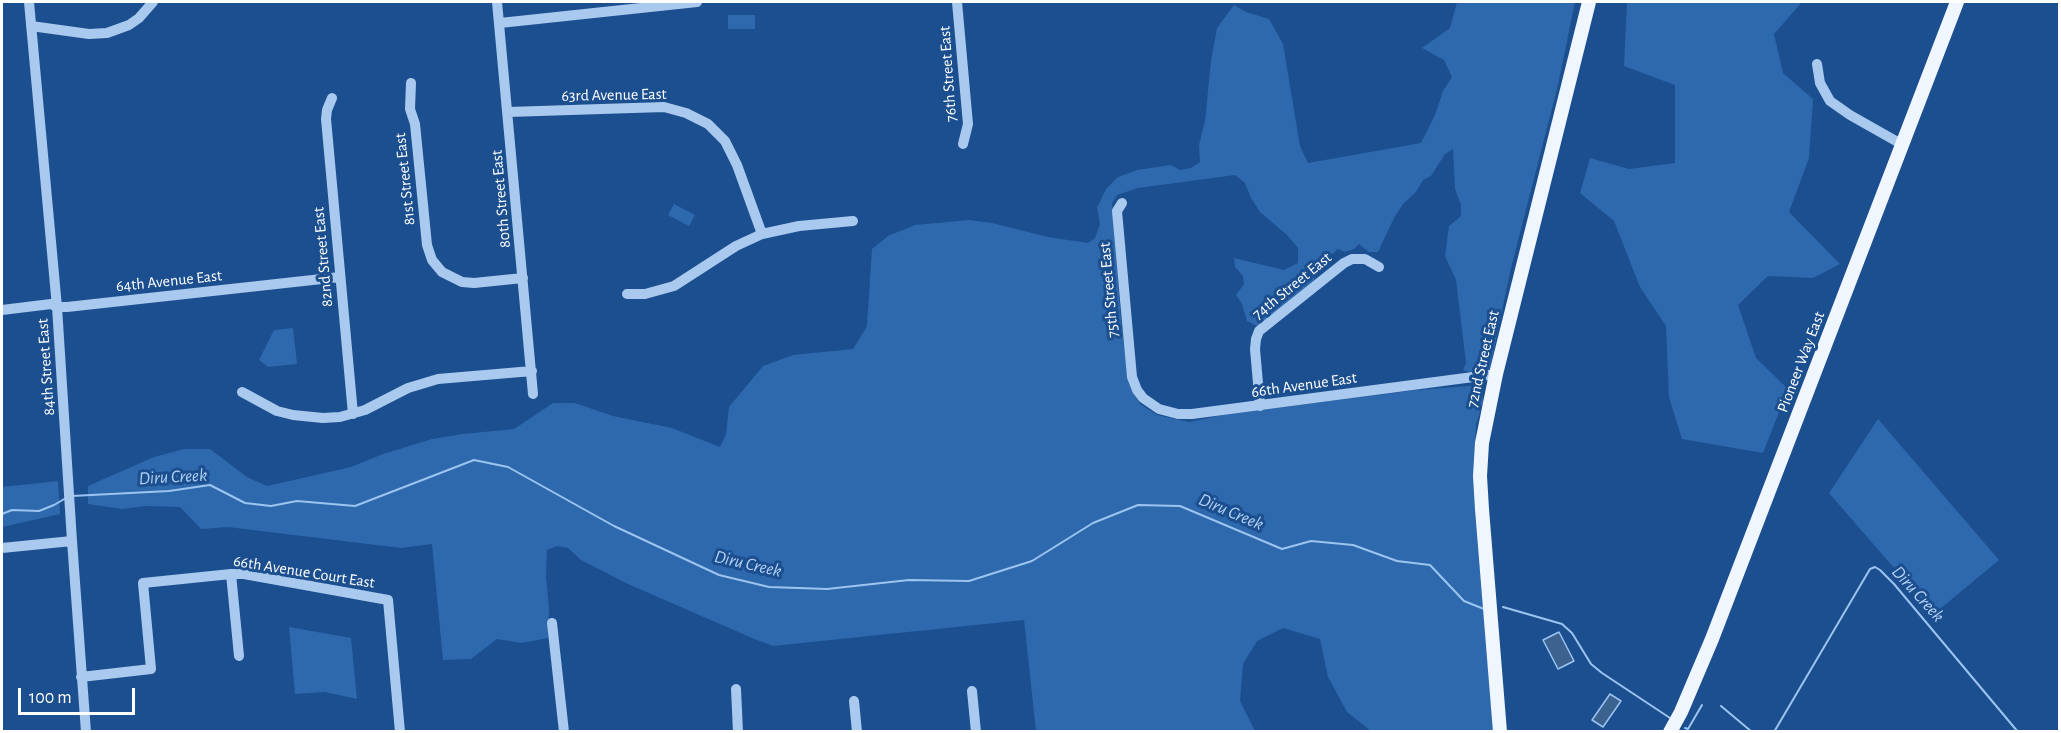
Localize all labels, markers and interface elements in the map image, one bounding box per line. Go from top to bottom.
street label: 76th Street East [935,25,961,123]
street label: 63rd Avenue East [561,84,667,106]
street label: 81st Street East [391,132,419,226]
street label: 80th Street East [487,149,515,249]
street label: 82nd Street East [309,206,337,308]
street label: 75th Street East [1095,242,1123,338]
street label: 74th Street East [1248,248,1336,324]
street label: 64th Avenue East [115,266,223,296]
street label: 72nd Street East [1462,308,1504,410]
street label: Pioneer Way East [1773,309,1829,415]
street label: 84th Street East [33,318,59,416]
street label: 66th Avenue East [1250,368,1358,402]
water label: Diru Creek [138,464,208,490]
water label: Diru Creek [1195,489,1267,535]
water label: Diru Creek [712,546,784,582]
street label: 66th Avenue Court East [232,551,376,593]
water label: Diru Creek [1887,561,1949,627]
scale bar [21,676,138,714]
text: 100 m [29,689,72,707]

